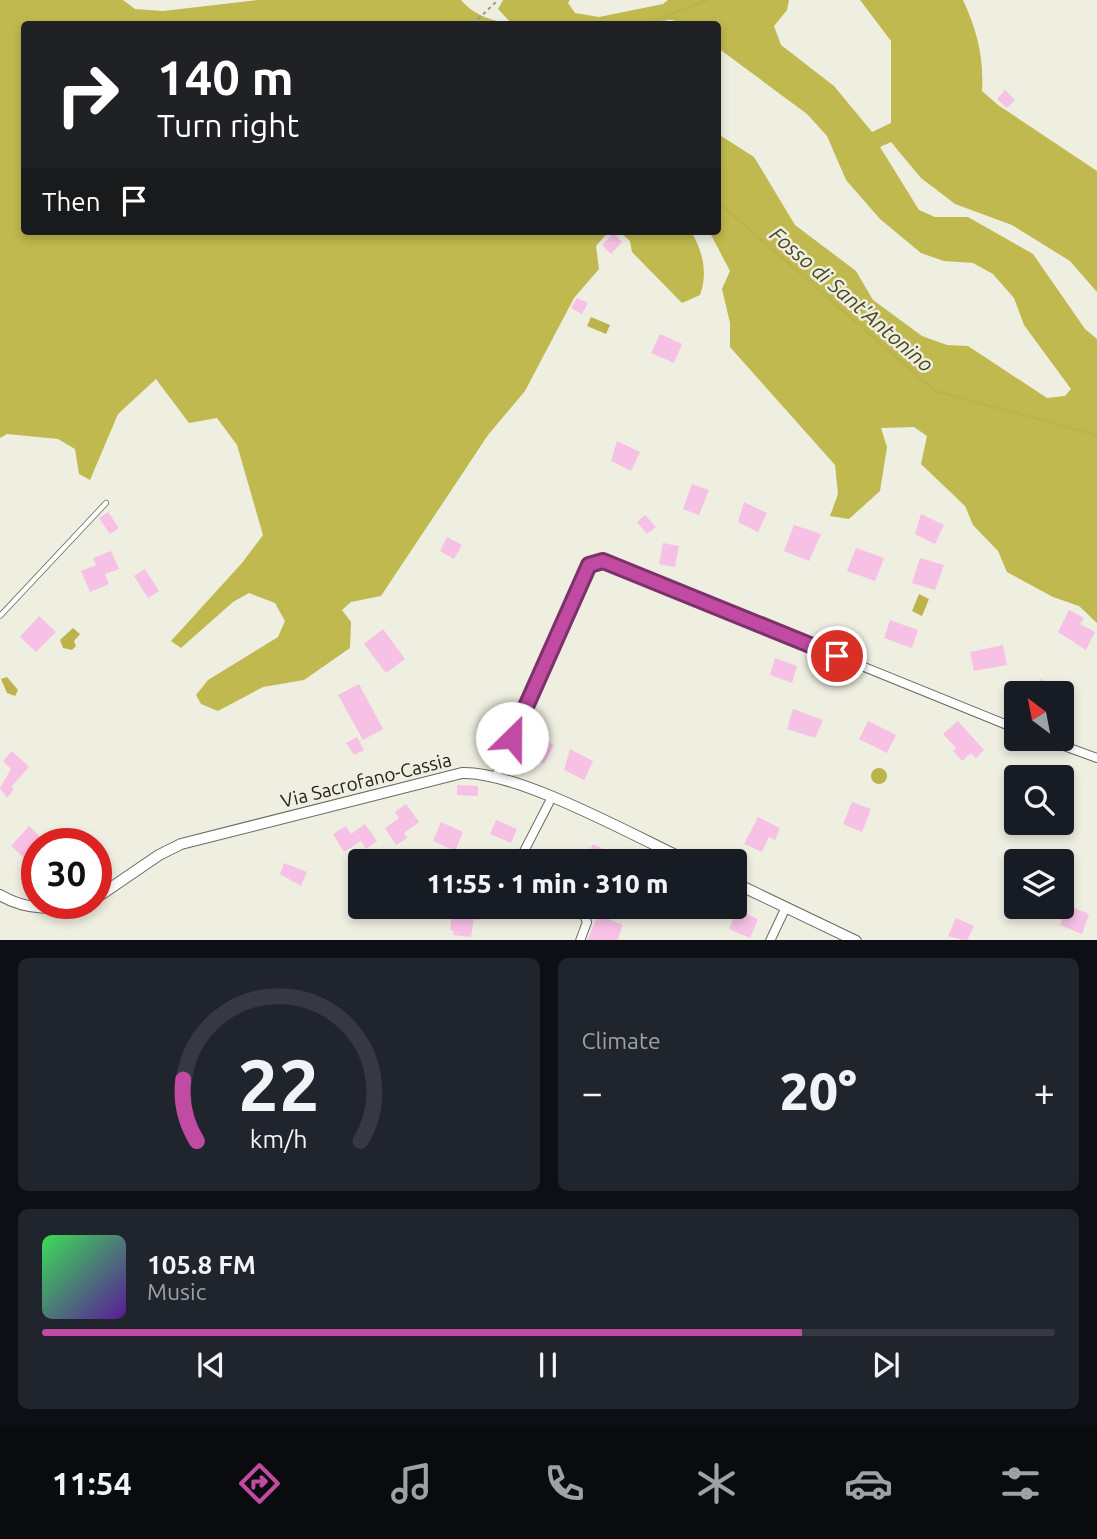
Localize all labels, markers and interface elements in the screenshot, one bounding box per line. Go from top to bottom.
icon: right [42,49,133,140]
text: 140 m [157,49,294,104]
text: Turn right [157,107,299,143]
icon: arrive [115,182,153,220]
text: Then [42,187,101,216]
water label: Fosso di Sant'Antonino [766,222,938,376]
pin [807,626,867,686]
icon: arrive [818,637,856,675]
north arrow [1004,681,1074,751]
map controls [1004,681,1074,919]
position arrow [475,701,549,775]
street label: Via Sacrofano-Cassia [278,748,454,812]
button: search [1004,765,1074,835]
speed limit sign: 30 [21,828,112,919]
button: layers [1004,849,1074,919]
text: 11:55 · 1 min · 310 m [427,869,668,898]
text: Climate [582,1028,661,1053]
text: 22 [238,1043,320,1125]
text: 20° [779,1062,857,1120]
text: − [582,1071,603,1113]
text: + [1034,1071,1055,1113]
text: km/h [250,1124,308,1152]
text: 105.8 FM [147,1250,256,1279]
text: Music [147,1279,206,1304]
icon: previous [192,1346,230,1384]
icon: pause [529,1346,567,1384]
icon: next [867,1346,905,1384]
icon: directions [235,1459,284,1508]
icon: music [387,1459,436,1508]
icon: phone [540,1459,589,1508]
icon: climate [692,1459,741,1508]
icon: car [844,1459,893,1508]
icon: filters [996,1459,1045,1508]
text: 11:54 [52,1465,132,1501]

